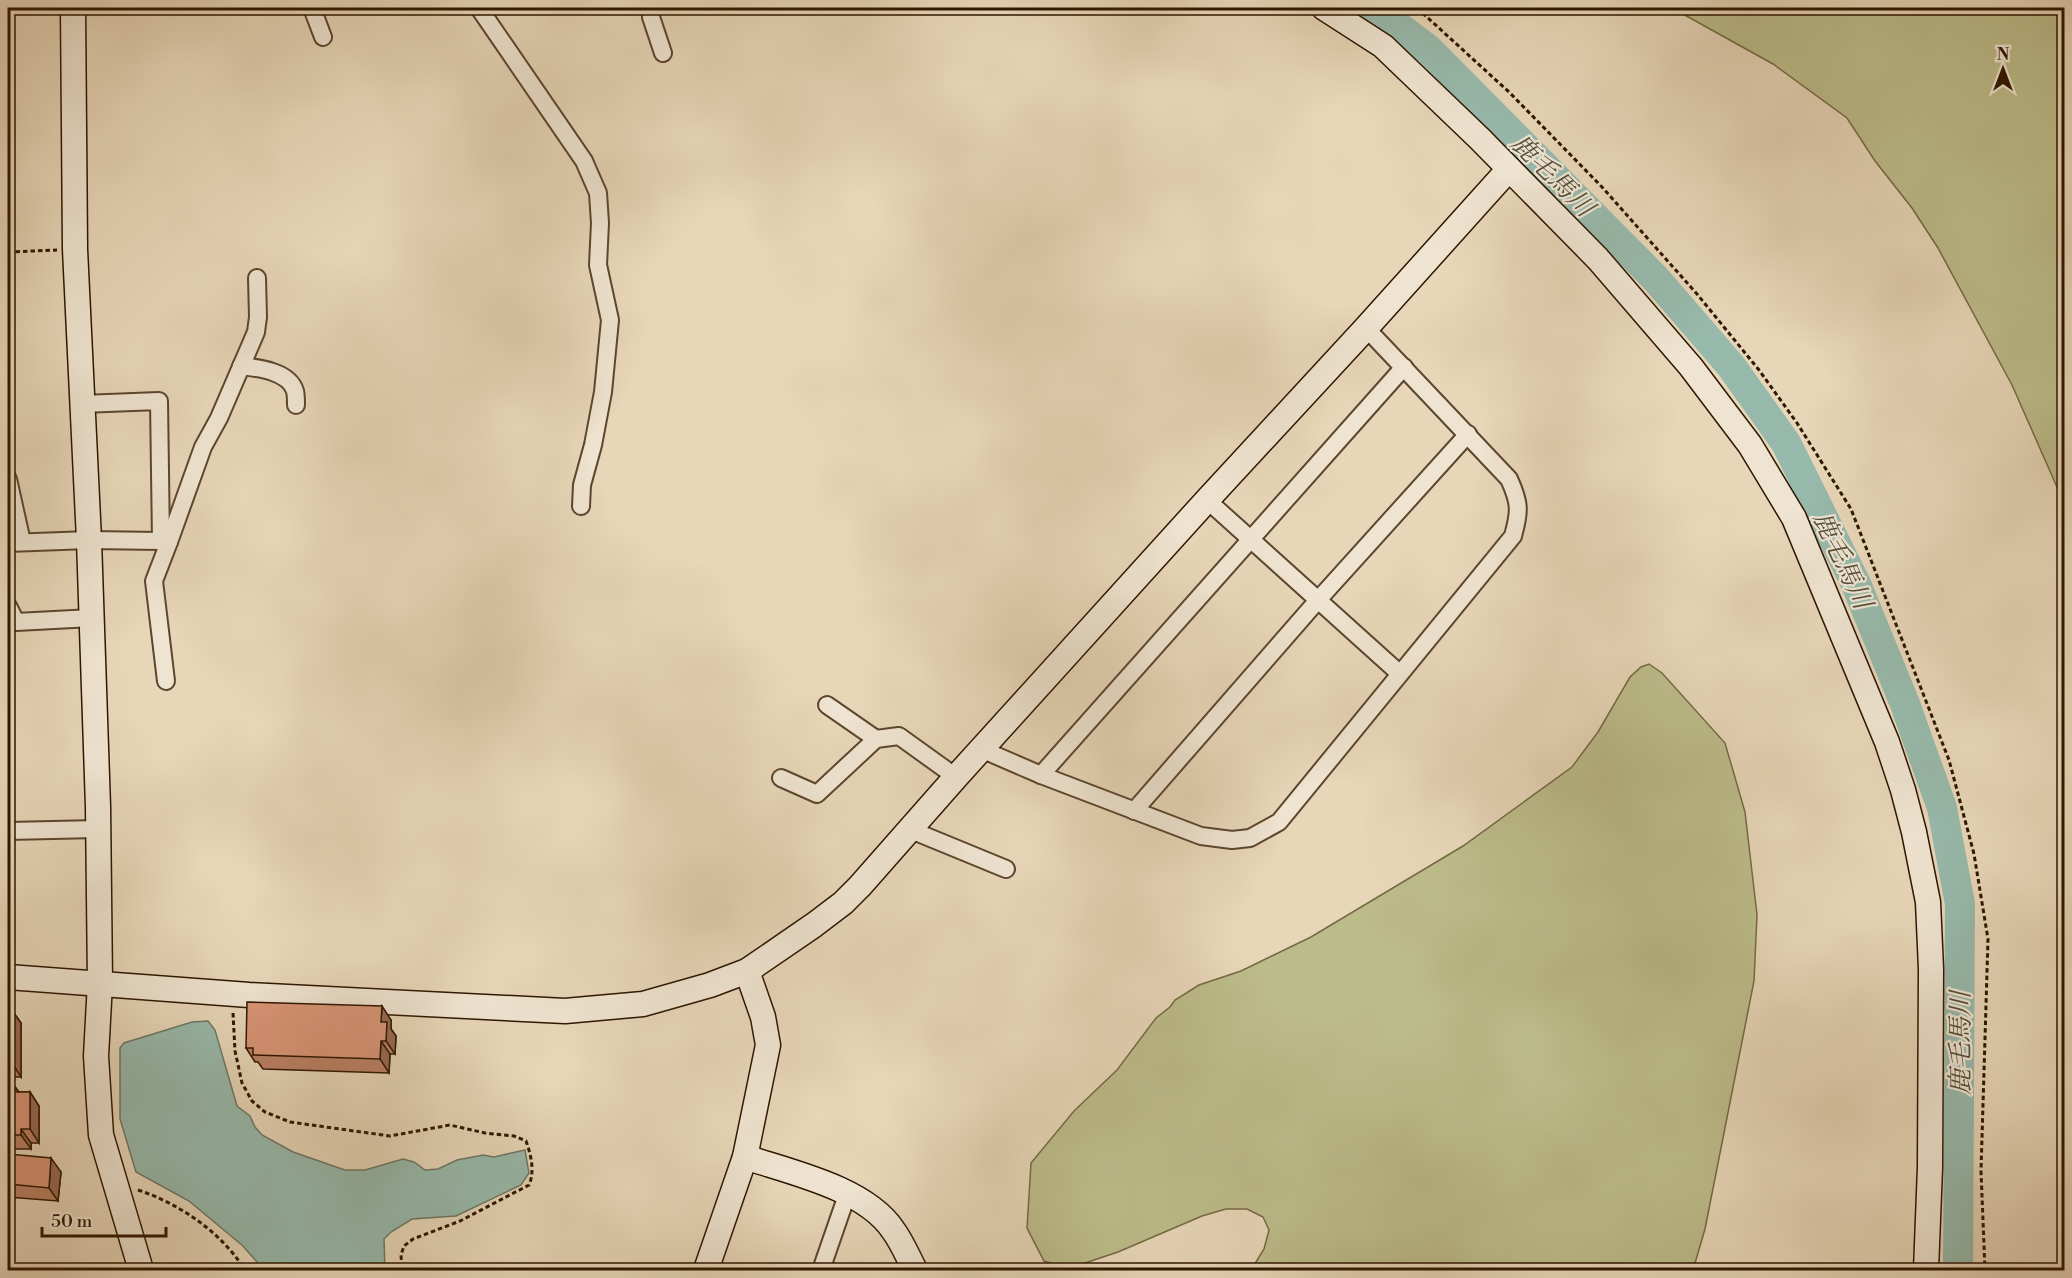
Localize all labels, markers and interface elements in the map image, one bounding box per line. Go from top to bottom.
north arrow [1973,39,2033,99]
text: N [1997,45,2010,65]
water label: 鹿毛馬川 [1504,128,1602,226]
water label: 鹿毛馬川 [1806,507,1880,617]
water label: 鹿毛馬川 [1945,988,1977,1095]
scale bar [42,1200,166,1238]
text: 50 m [51,1210,93,1233]

